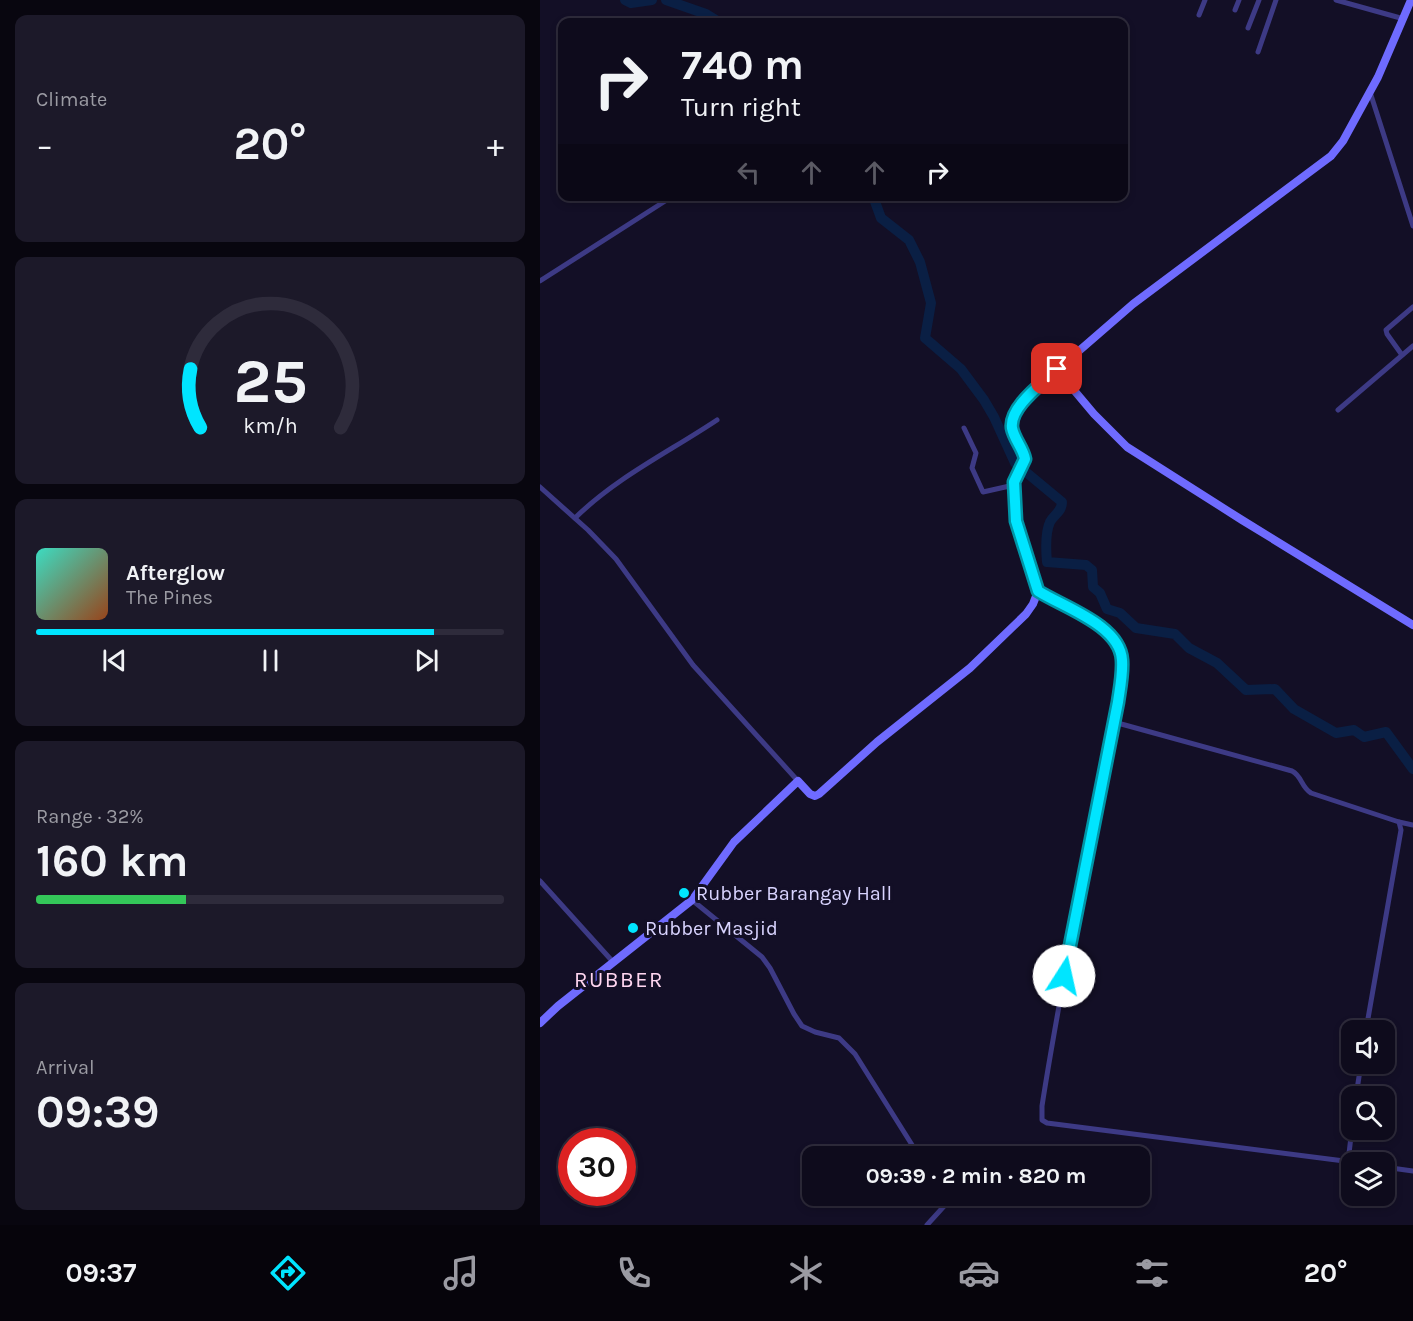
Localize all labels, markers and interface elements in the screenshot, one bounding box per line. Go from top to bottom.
text: 740 m [681,40,804,90]
icon: right [582,42,660,120]
text: Climate [36,88,107,111]
text: Turn right [681,91,801,123]
text: 20° [233,118,307,170]
text: − [36,126,53,164]
text: + [487,126,504,164]
icon: left [732,156,765,189]
icon: ahead [795,156,828,189]
icon: ahead [858,156,891,189]
icon: right [921,156,954,189]
pin [1031,343,1082,394]
text: 25 [233,345,307,418]
icon: arrive [1040,352,1073,385]
text: km/h [243,413,297,438]
text: Afterglow [126,560,225,586]
text: The Pines [126,586,213,609]
icon: previous [98,644,131,677]
icon: pause [254,644,287,677]
icon: next [410,644,443,677]
text: Range · 32% [36,805,144,828]
text: 160 km [36,835,189,887]
place label: Rubber Barangay Hall [696,882,892,905]
marker: Rubber Barangay Hall [677,886,691,900]
place label: Rubber Masjid [645,917,778,940]
marker: Rubber Masjid [626,921,640,935]
position arrow [1032,944,1096,1008]
district label: RUBBER [574,967,664,993]
map controls [1341,1020,1395,1206]
button: sound [1341,1020,1395,1074]
text: Arrival [36,1056,95,1079]
text: 09:39 [36,1086,159,1138]
button: search [1341,1086,1395,1140]
speed limit sign: 30 [558,1128,636,1206]
button: layers [1341,1152,1395,1206]
text: 09:39 · 2 min · 820 m [866,1163,1086,1189]
icon: directions [267,1252,309,1294]
icon: music [440,1252,482,1294]
icon: phone [613,1252,655,1294]
icon: climate [785,1252,827,1294]
icon: car [958,1252,1000,1294]
icon: filters [1131,1252,1173,1294]
text: 09:37 [65,1257,136,1289]
text: 20° [1304,1257,1348,1289]

